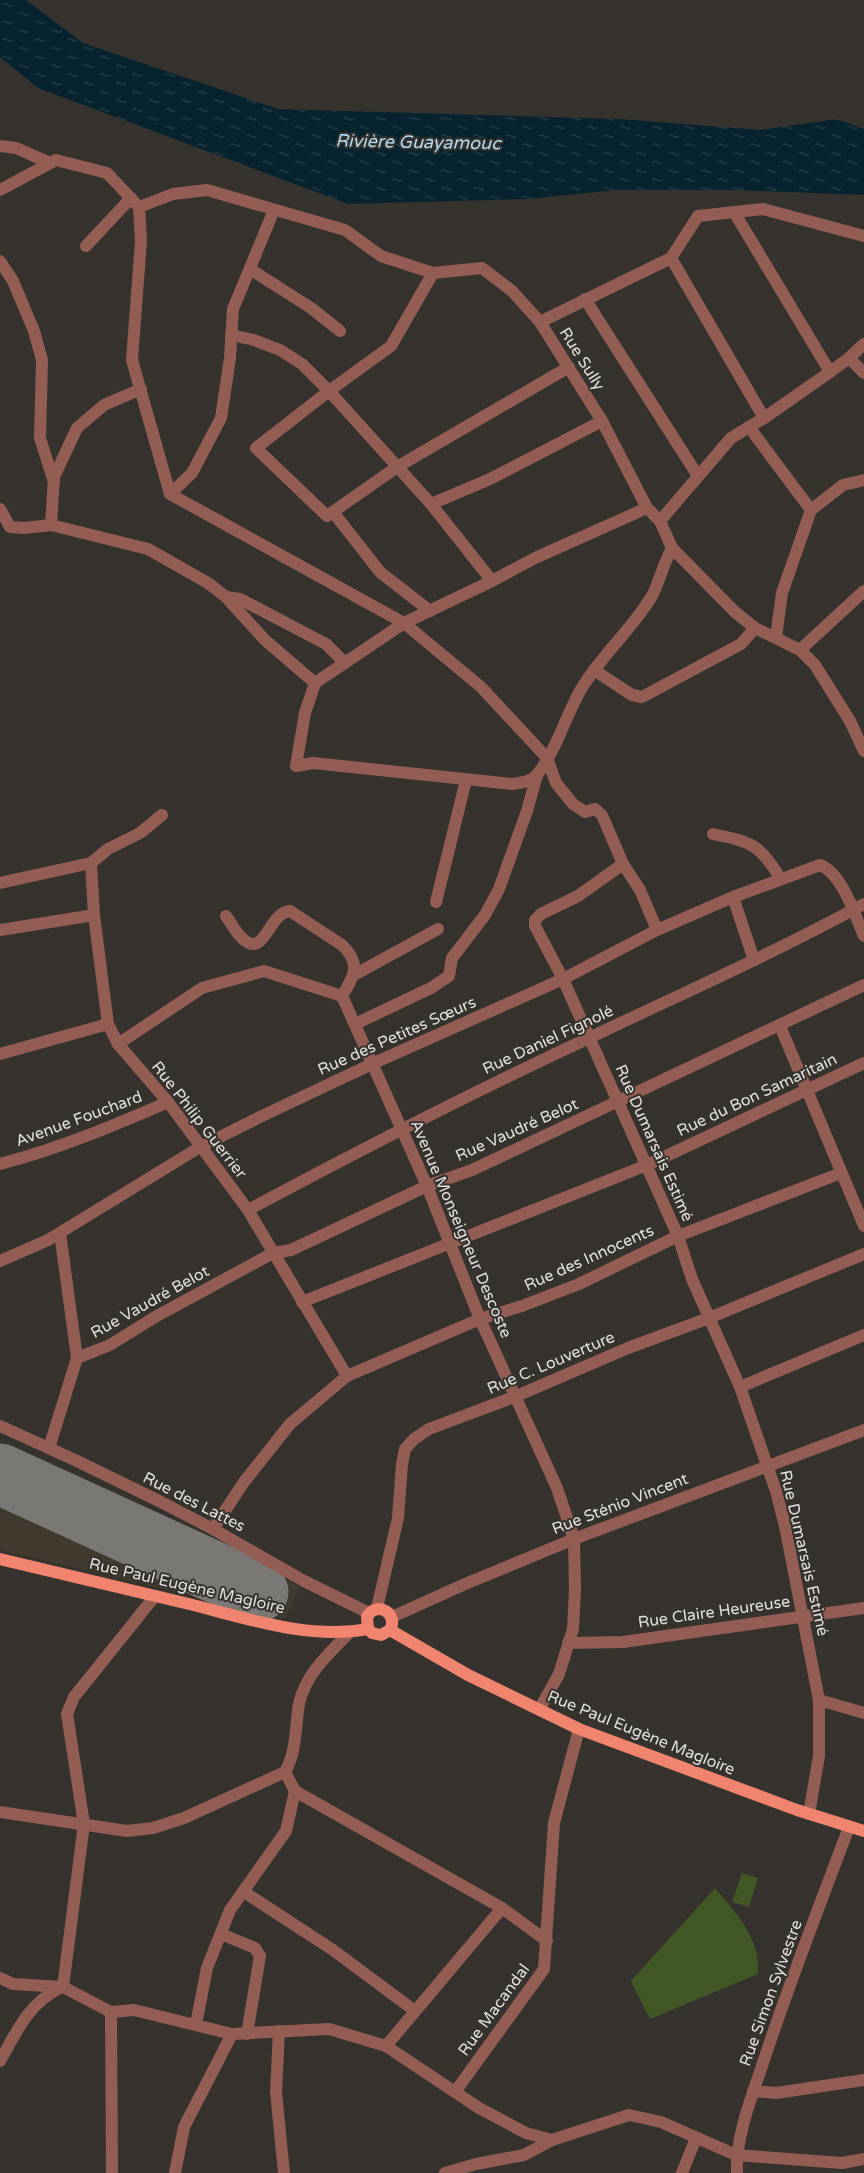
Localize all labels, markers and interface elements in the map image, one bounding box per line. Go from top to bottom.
water label: Rivière Guayamouc [335,130,503,154]
street label: Rue Sully [555,324,609,394]
street label: Rue des Petites Sœurs [315,992,479,1080]
street label: Rue Daniel Fignolé [479,1001,617,1079]
street label: Rue du Bon Samaritain [674,1049,840,1141]
street label: Rue Philip Guerrier [147,1057,252,1183]
street label: Rue Dumarsais Estimé [610,1061,698,1225]
street label: Avenue Fouchard [13,1087,145,1151]
street label: Rue Vaudré Belot [453,1094,581,1166]
street label: Avenue Monseigneur Descoste [406,1117,516,1341]
street label: Rue des Innocents [521,1220,657,1296]
street label: Rue Vaudré Belot [87,1261,213,1343]
street label: Rue C. Louverture [484,1327,618,1399]
street label: Rue des Lattes [139,1468,249,1536]
street label: Rue Dumarsais Estimé [775,1468,833,1638]
street label: Rue Sténio Vincent [549,1469,691,1539]
street label: Rue Paul Eugène Magloire [87,1554,287,1618]
street label: Rue Claire Heureuse [637,1591,791,1633]
street label: Rue Paul Eugène Magloire [544,1686,738,1780]
street label: Rue Simon Sylvestre [735,1917,807,2069]
street label: Rue Macandal [454,1960,534,2060]

